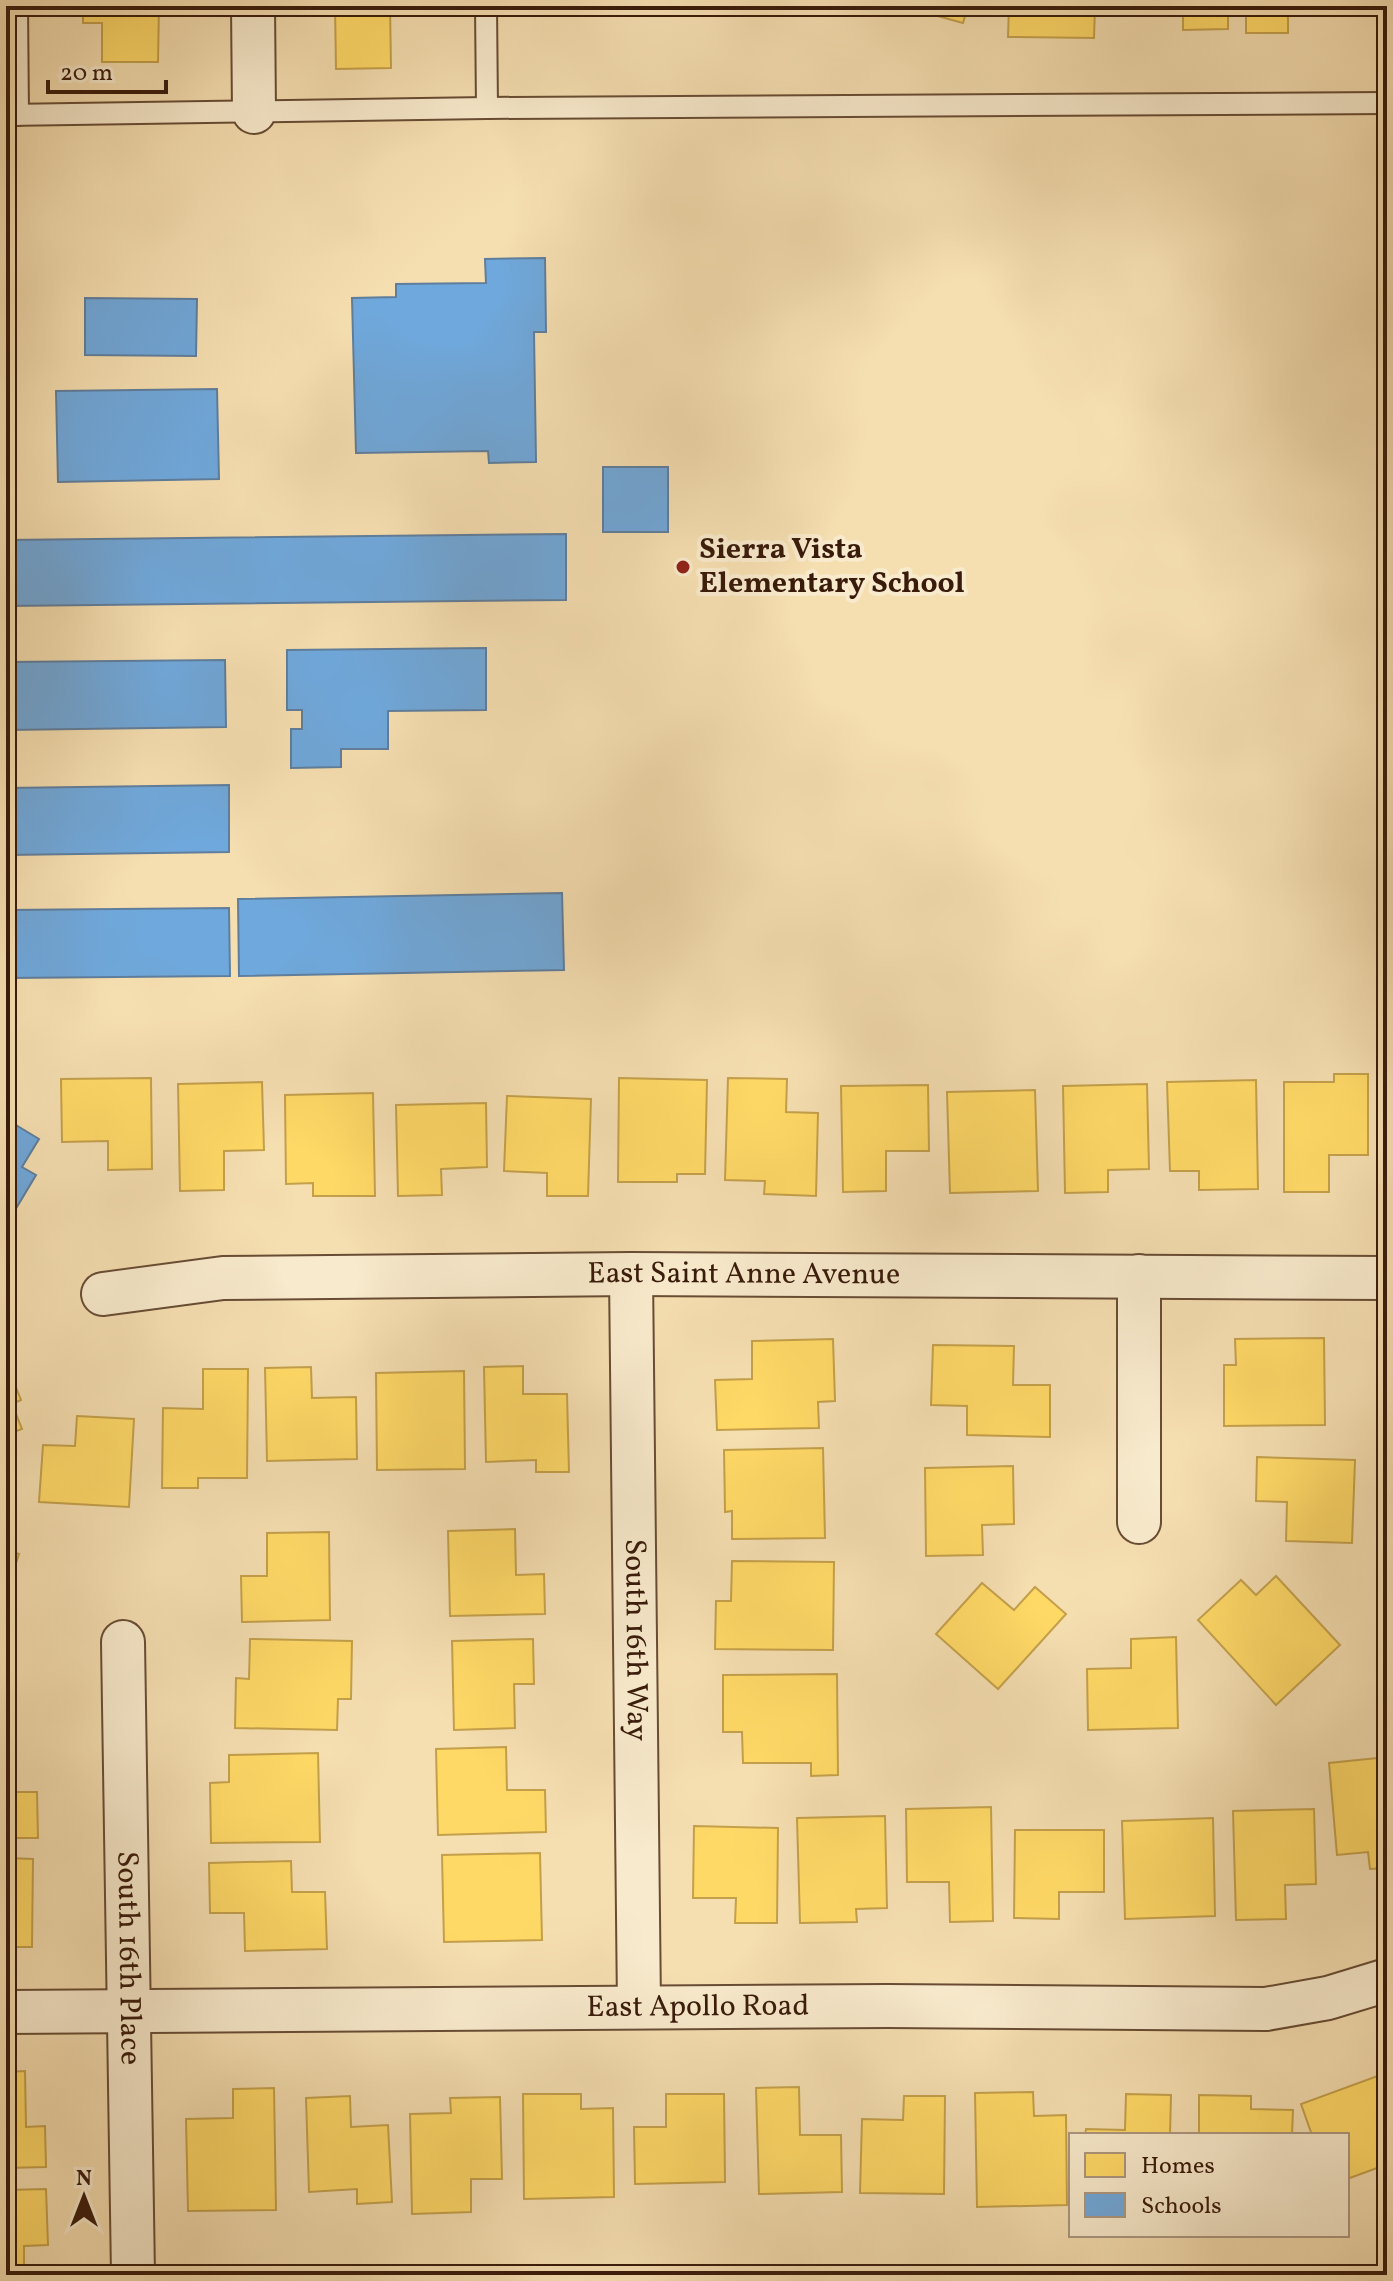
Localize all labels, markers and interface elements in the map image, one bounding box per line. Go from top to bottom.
scale bar [48,44,166,94]
text: 20 m [60,57,113,91]
place label: Sierra Vista Elementary School [699,529,965,605]
marker: Sierra Vista Elementary School [674,558,692,576]
street label: East Saint Anne Avenue [587,1253,900,1296]
street label: South 16th Way [613,1538,657,1741]
street label: South 16th Place [105,1851,151,2065]
street label: East Apollo Road [586,1986,810,2029]
legend [1069,2133,1349,2237]
text: Homes [1141,2150,1215,2184]
north arrow [44,2157,124,2237]
text: N [76,2164,92,2195]
text: Schools [1141,2190,1221,2224]

